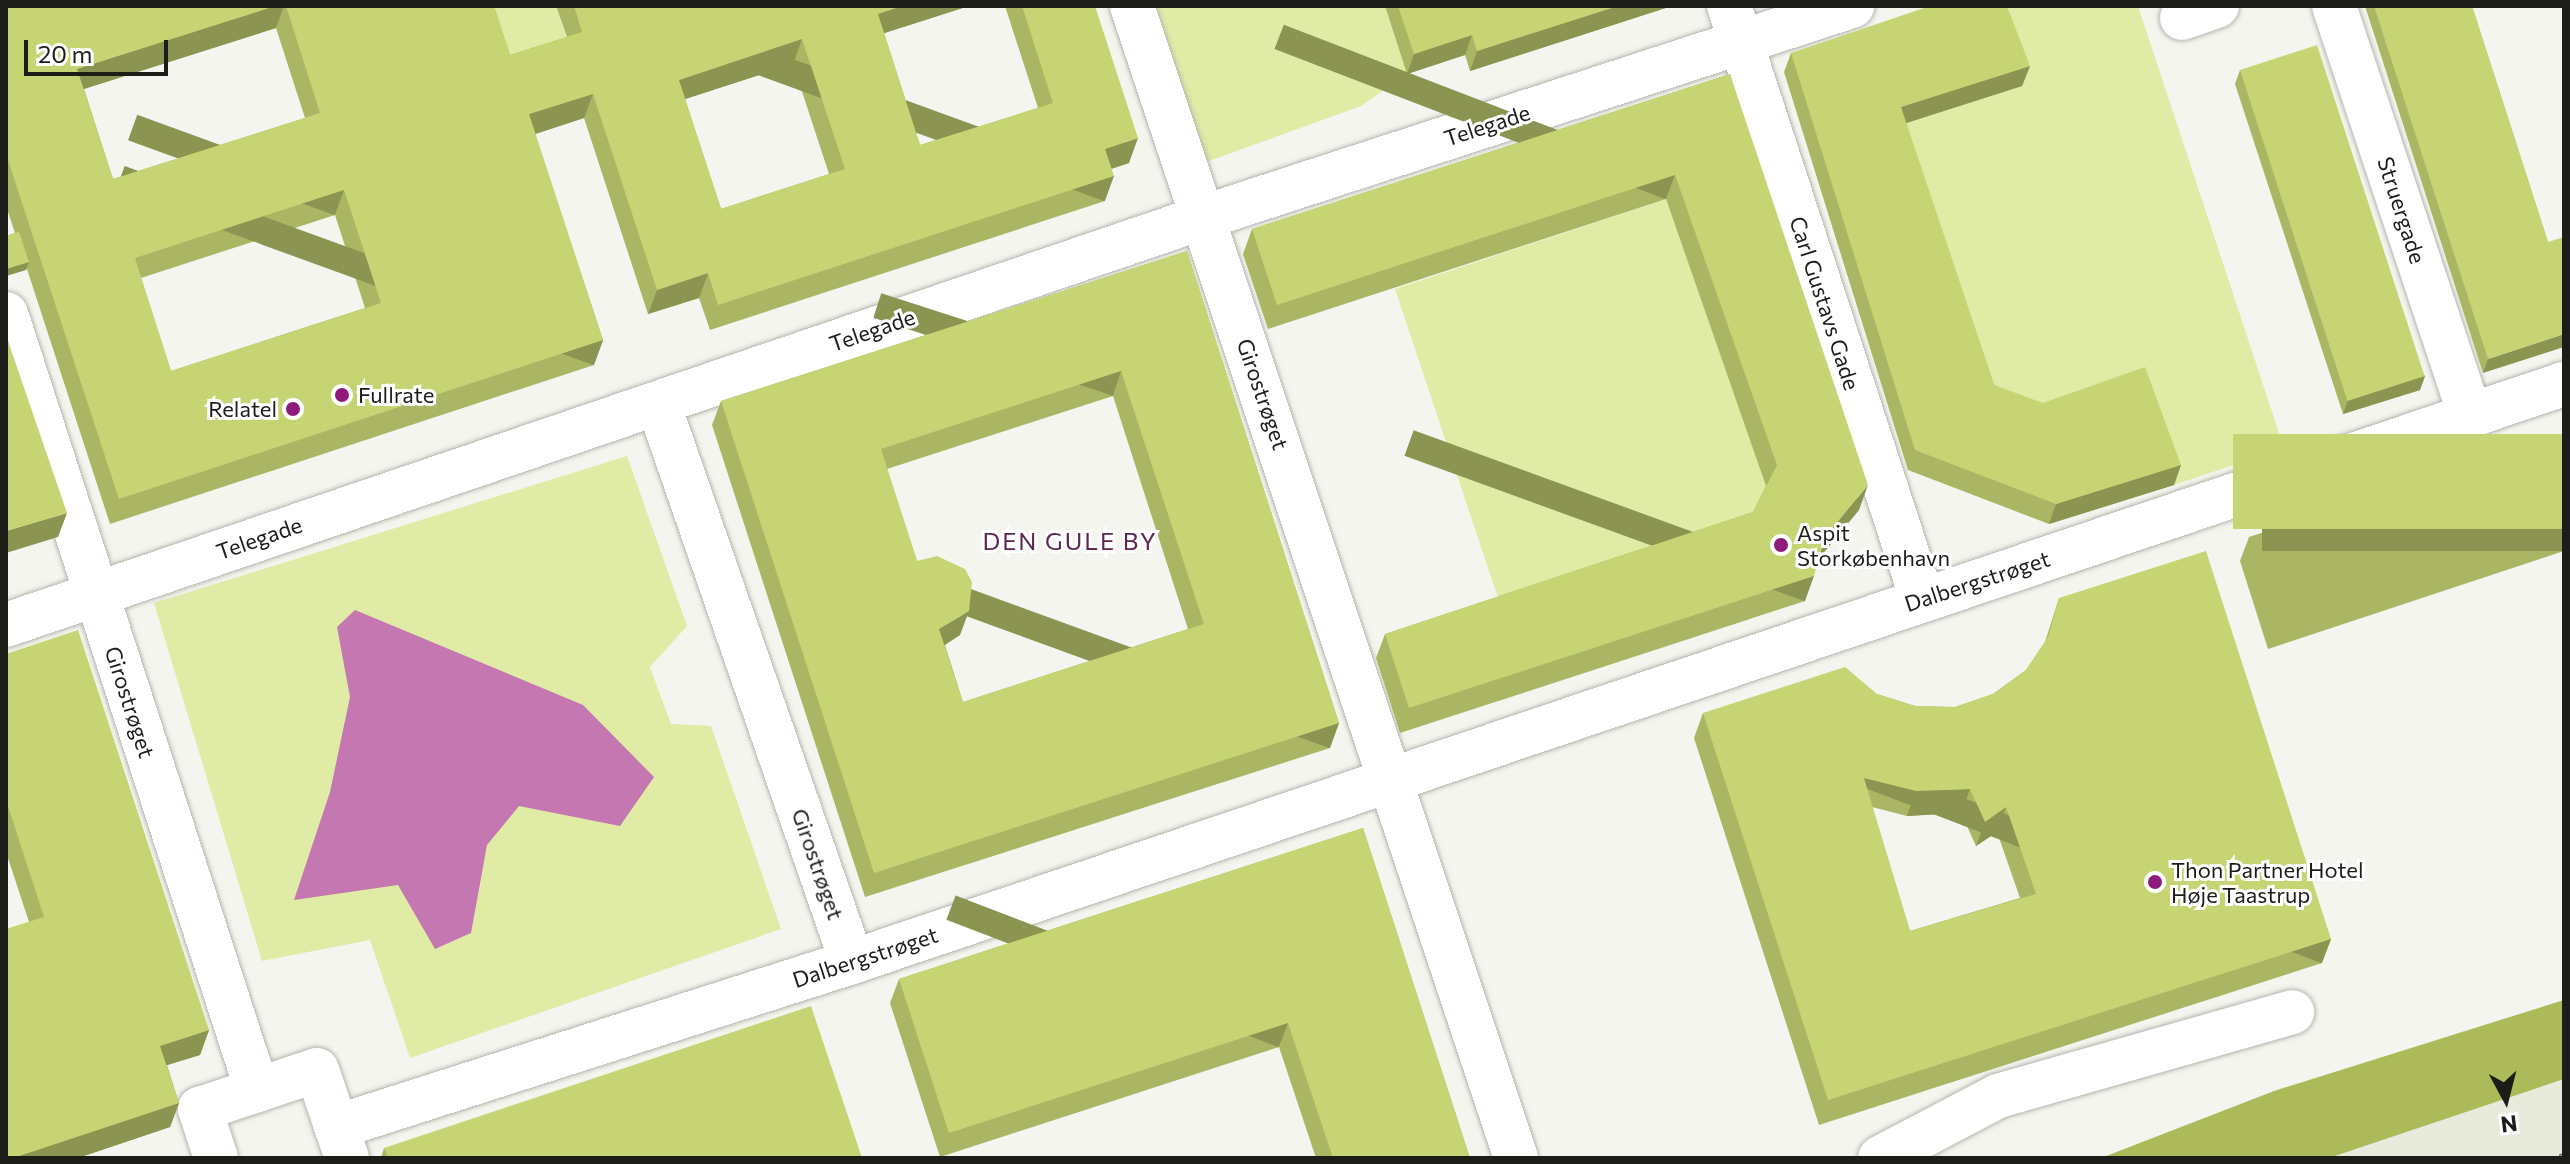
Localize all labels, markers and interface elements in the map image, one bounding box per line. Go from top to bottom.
scale bar [28,24,172,74]
text: 20 m [38,39,92,68]
street label: Telegade [1441,99,1533,151]
street label: Struergade [2372,153,2432,267]
street label: Carl Gustavs Gade [1784,213,1866,393]
street label: Telegade [826,303,918,357]
street label: Girostrøget [1232,335,1294,453]
place label: Fullrate [358,382,434,408]
marker: Fullrate [333,386,351,404]
place label: Relatel [208,396,277,422]
marker: Relatel [284,400,302,418]
street label: Telegade [213,511,305,565]
place label: Aspit Storkøbenhavn [1797,519,1950,570]
district label: DEN GULE BY [982,527,1158,555]
marker: Aspit Storkøbenhavn [1772,536,1790,554]
street label: Dalbergstrøget [1901,545,2053,617]
street label: Girostrøget [100,643,160,761]
street label: Girostrøget [787,805,849,923]
place label: Thon Partner Hotel Høje Taastrup [2171,856,2364,908]
marker: Thon Partner Hotel Høje Taastrup [2146,873,2164,891]
street label: Dalbergstrøget [789,921,941,993]
north arrow [2466,1060,2546,1140]
text: N [2499,1110,2519,1139]

